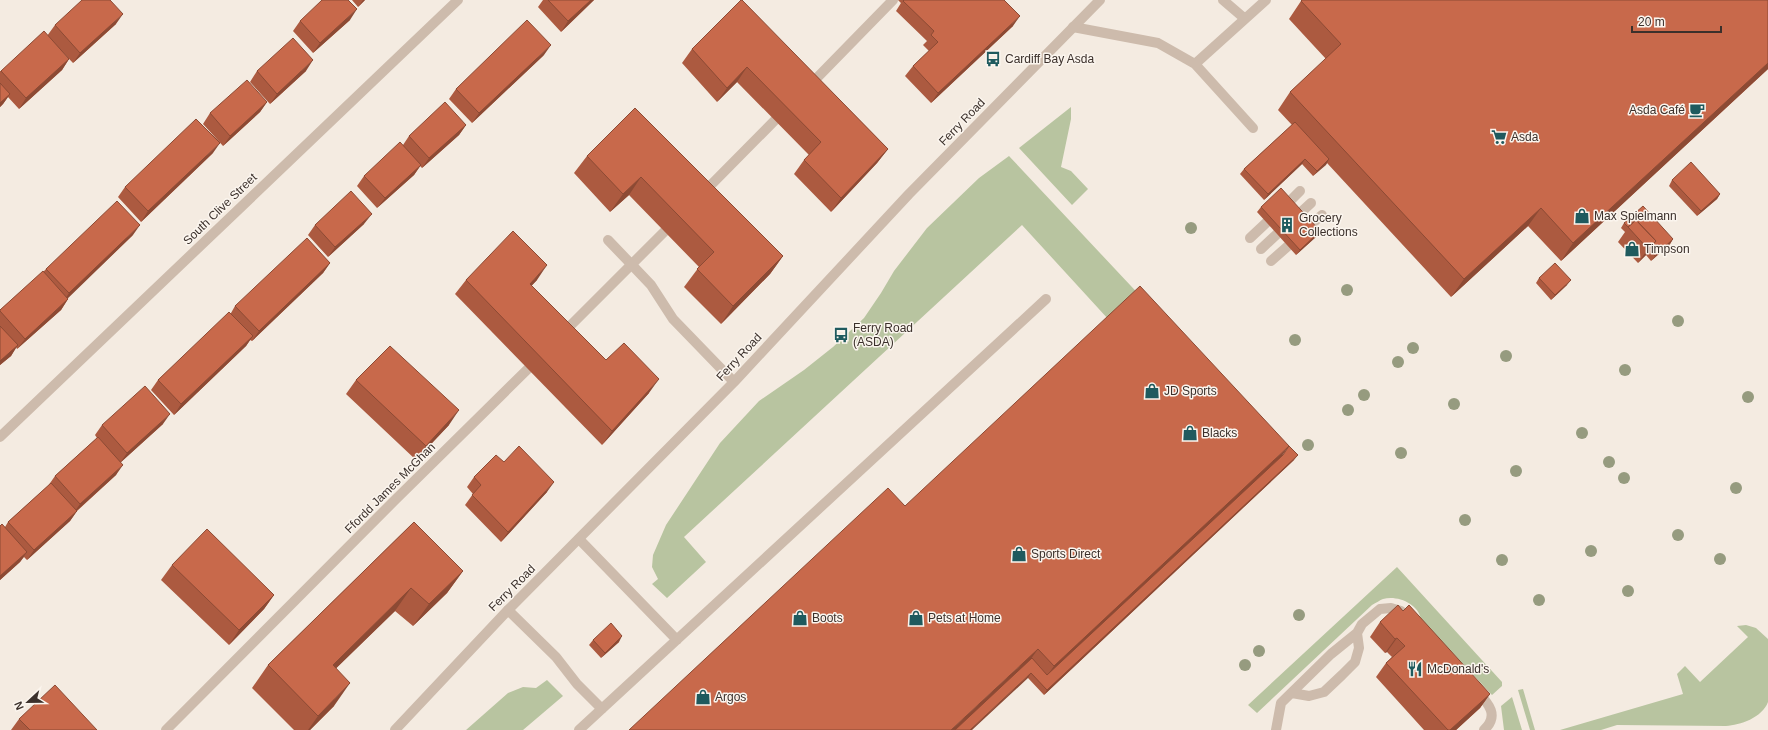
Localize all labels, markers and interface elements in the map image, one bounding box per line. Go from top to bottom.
scale bar [1632,8,1721,34]
text: 20 m [1638,15,1665,29]
bus stop icon: Cardiff Bay Asda [984,50,1002,68]
place label: Cardiff Bay Asda [1005,52,1094,66]
street label: Ferry Road [936,96,988,148]
cafe icon: Asda Café [1688,101,1706,119]
place label: Asda Café [1629,103,1685,117]
supermarket icon: Asda [1490,128,1508,146]
place label: Asda [1511,130,1539,144]
street label: South Clive Street [180,170,260,248]
shop icon: Max Spielmann [1573,207,1591,225]
place label: Max Spielmann [1594,209,1677,223]
place label: Grocery Collections [1299,211,1358,239]
building icon: Grocery Collections [1278,216,1296,234]
shop icon: Timpson [1623,240,1641,258]
place label: Timpson [1644,242,1690,256]
place label: Ferry Road (ASDA) [853,321,913,349]
bus stop icon: Ferry Road (ASDA) [832,326,850,344]
street label: Ferry Road [713,330,765,384]
shop icon: JD Sports [1143,382,1161,400]
place label: JD Sports [1164,384,1217,398]
shop icon: Blacks [1181,424,1199,442]
place label: Blacks [1202,426,1237,440]
street label: Ffordd James McGhan [342,440,438,536]
shop icon: Sports Direct [1010,545,1028,563]
place label: Sports Direct [1031,547,1101,561]
street label: Ferry Road [486,562,538,614]
shop icon: Boots [791,609,809,627]
shop icon: Pets at Home [907,609,925,627]
place label: Boots [812,611,843,625]
place label: Pets at Home [928,611,1001,625]
restaurant icon: McDonald's [1406,660,1424,678]
place label: McDonald's [1427,662,1489,676]
north arrow [8,682,48,722]
shop icon: Argos [694,688,712,706]
place label: Argos [715,690,746,704]
text: N [12,700,26,712]

